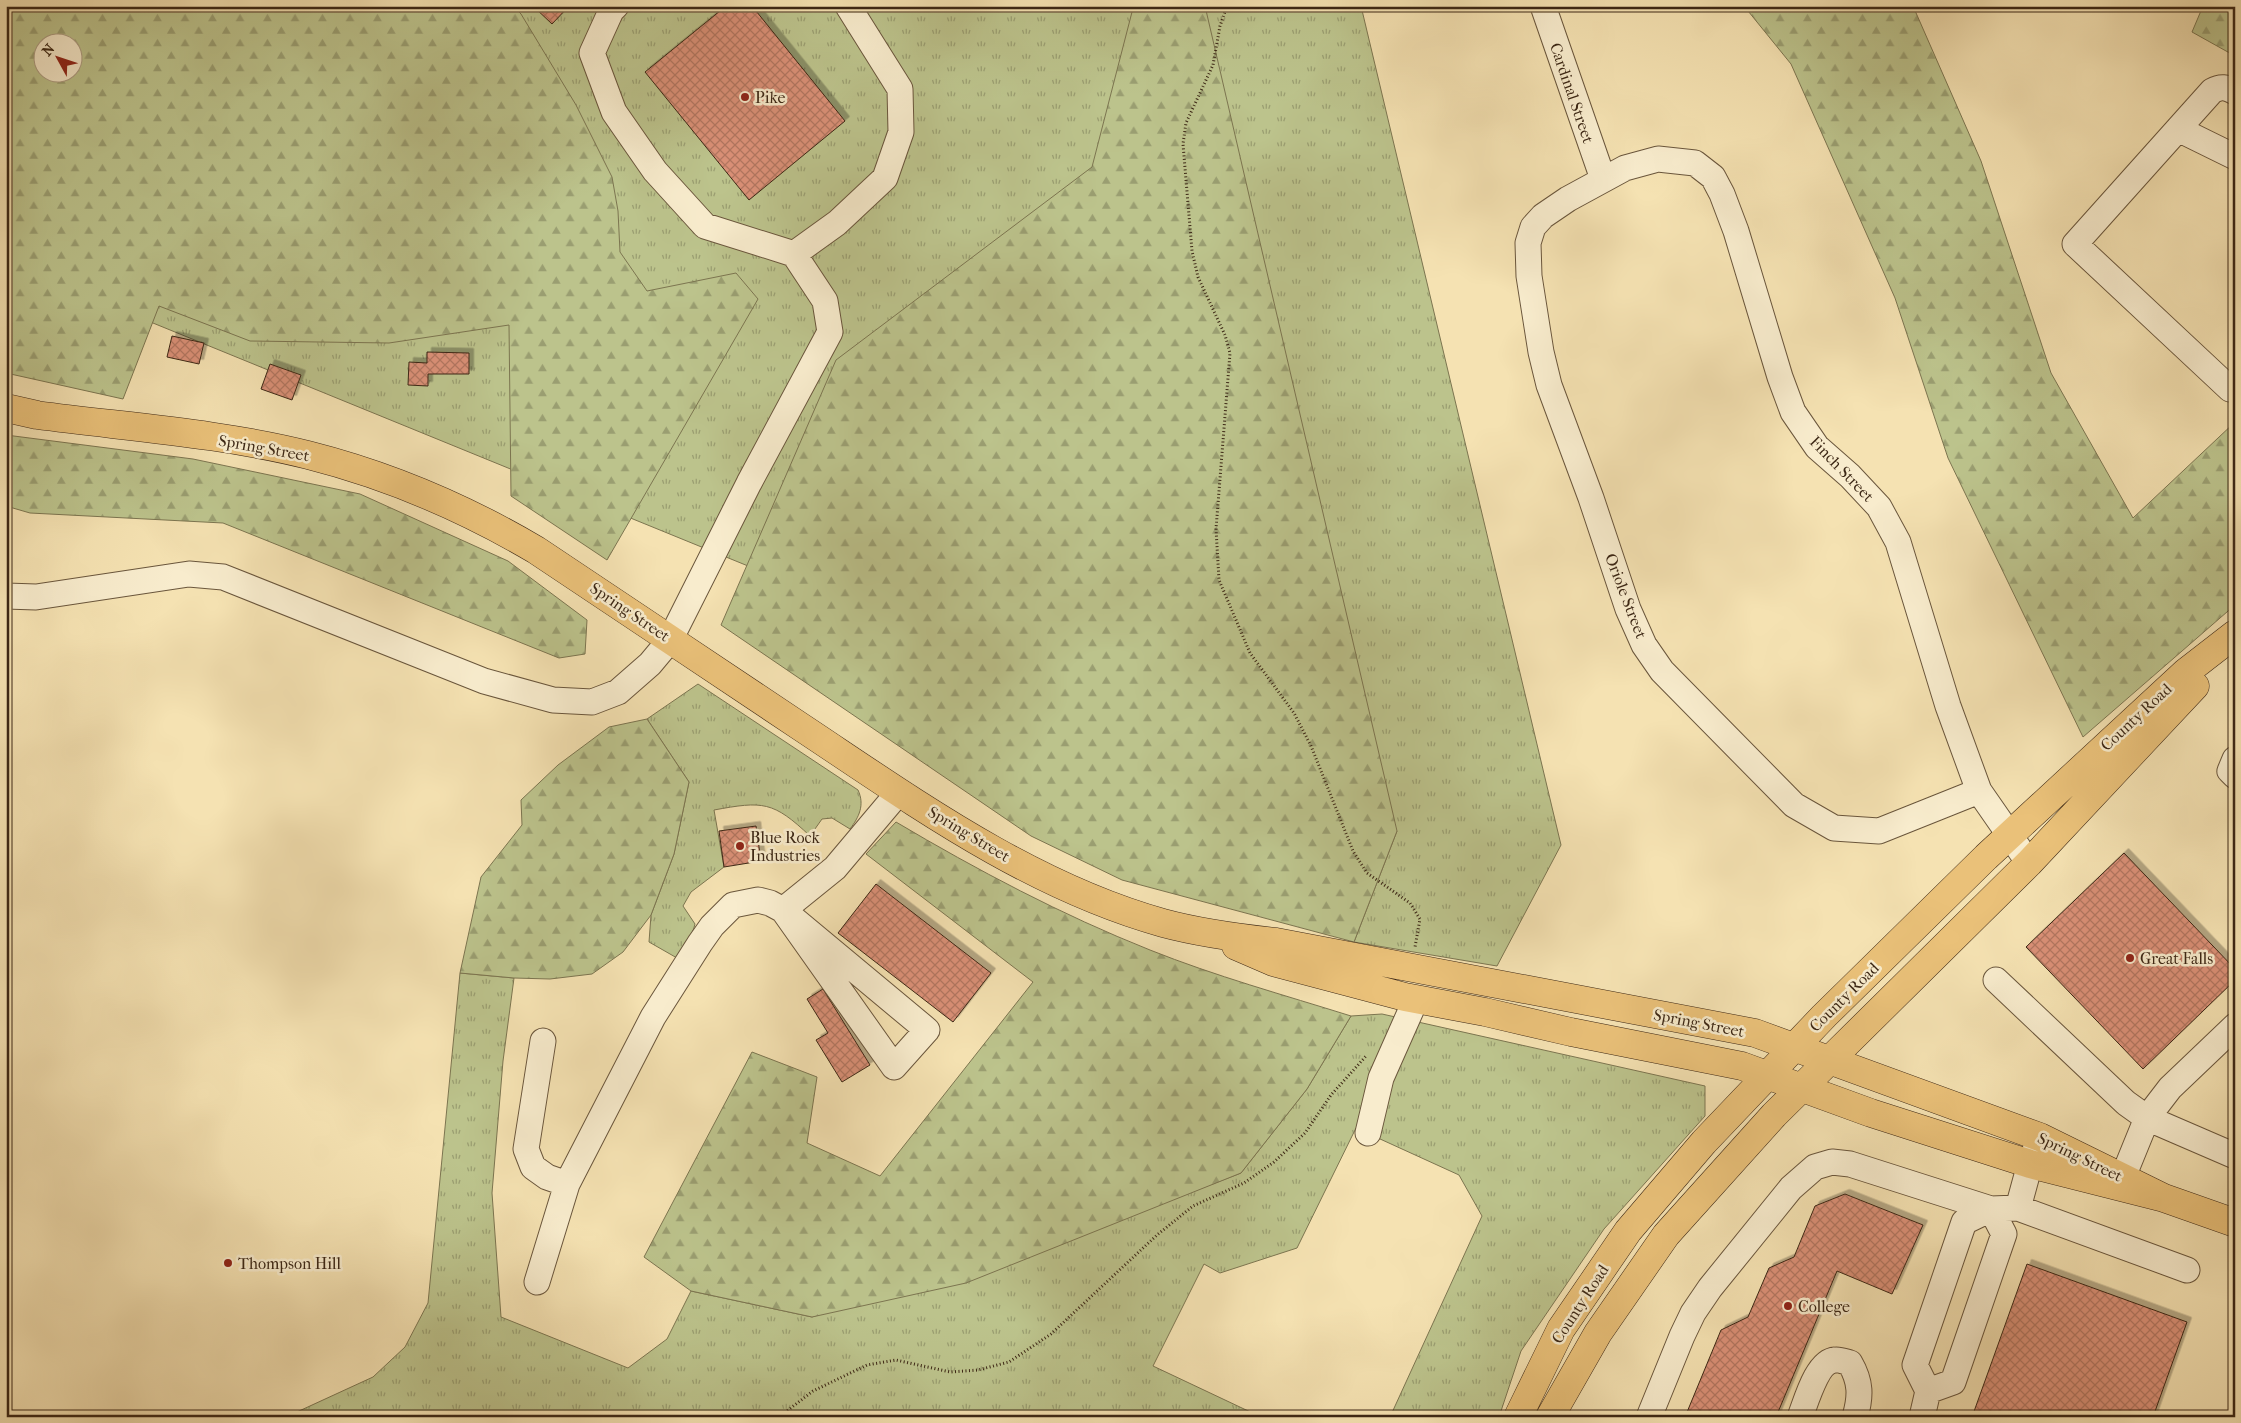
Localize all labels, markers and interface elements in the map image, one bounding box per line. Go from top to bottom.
north arrow [32,32,82,82]
text: N [38,40,59,59]
street label: Cardinal Street [1546,40,1598,146]
place label: Pike [755,88,785,107]
marker: Pike [739,91,751,103]
street label: Spring Street [217,431,311,465]
street label: Finch Street [1806,432,1878,506]
street label: Oriole Street [1601,551,1651,642]
street label: Spring Street [587,578,674,646]
street label: County Road [2097,679,2176,755]
street label: Spring Street [925,802,1014,866]
place label: Blue Rock Industries [750,828,821,865]
marker: Blue Rock Industries [734,840,746,852]
place label: Great Falls [2140,949,2213,968]
marker: Great Falls [2124,952,2136,964]
street label: County Road [1805,958,1883,1036]
street label: Spring Street [1652,1005,1746,1041]
street label: Spring Street [2035,1128,2126,1186]
place label: Thompson Hill [238,1254,341,1273]
marker: Thompson Hill [222,1257,234,1269]
street label: County Road [1547,1261,1613,1347]
place label: College [1798,1297,1850,1316]
marker: College [1782,1300,1794,1312]

